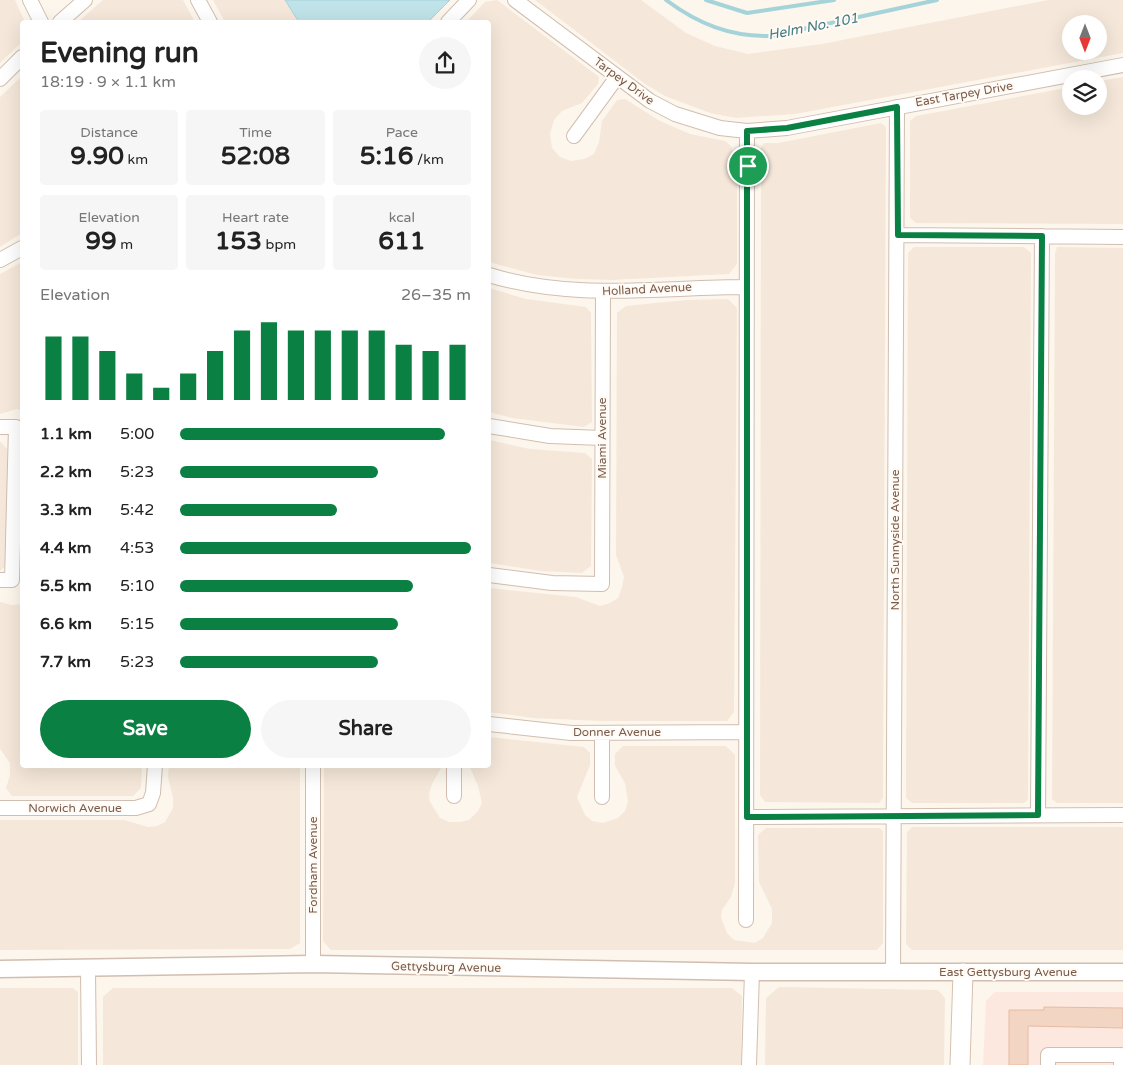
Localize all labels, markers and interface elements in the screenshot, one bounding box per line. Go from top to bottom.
water label: Helm No. 101 [767,9,860,44]
north arrow [1062,15,1108,60]
map controls [1062,15,1107,115]
text: Evening run [40,36,199,70]
button: share [419,37,471,89]
street label: Tarpey Drive [591,54,657,108]
button: layers [1062,70,1107,115]
text: 18:19 · 9 × 1.1 km [40,72,176,92]
street label: East Tarpey Drive [914,78,1014,109]
text: Distance [80,124,138,141]
text: Time [239,124,272,141]
text: Pace [386,124,418,141]
text: 9.90 [70,141,124,171]
text: 52:08 [221,141,290,171]
text: 5:16 [360,141,413,171]
pin [727,145,769,187]
text: km [124,151,148,168]
text: /km [413,151,444,168]
icon: arrive [734,152,762,180]
text: Elevation [79,209,140,226]
text: Heart rate [222,209,289,226]
text: kcal [389,209,415,226]
text: 99 [85,226,117,256]
text: 153 [215,226,262,256]
text: 611 [378,226,425,256]
text: m [117,236,133,253]
text: bpm [262,236,296,253]
street label: Holland Avenue [602,280,692,298]
text: Elevation [40,285,110,305]
text: 26–35 m [401,285,471,305]
street label: Miami Avenue [595,397,609,479]
text: 1.1 km [40,424,92,444]
text: 5:00 [120,424,154,444]
text: 2.2 km [40,462,92,482]
text: 5:23 [120,462,154,482]
street label: North Sunnyside Avenue [888,469,902,611]
text: 3.3 km [40,500,92,520]
text: 5:42 [120,500,154,520]
text: 4.4 km [40,538,92,558]
text: 4:53 [120,538,154,558]
text: 5.5 km [40,576,92,596]
text: 5:10 [120,576,154,596]
text: 6.6 km [40,614,92,634]
text: 5:15 [120,614,154,634]
text: 7.7 km [40,652,91,672]
text: 5:23 [120,652,154,672]
button: Save [40,700,251,758]
button: Share [261,700,471,758]
street label: Donner Avenue [573,725,661,739]
street label: Norwich Avenue [28,801,122,815]
street label: Fordham Avenue [306,816,320,914]
street label: Gettysburg Avenue [391,959,501,975]
street label: East Gettysburg Avenue [939,965,1077,979]

